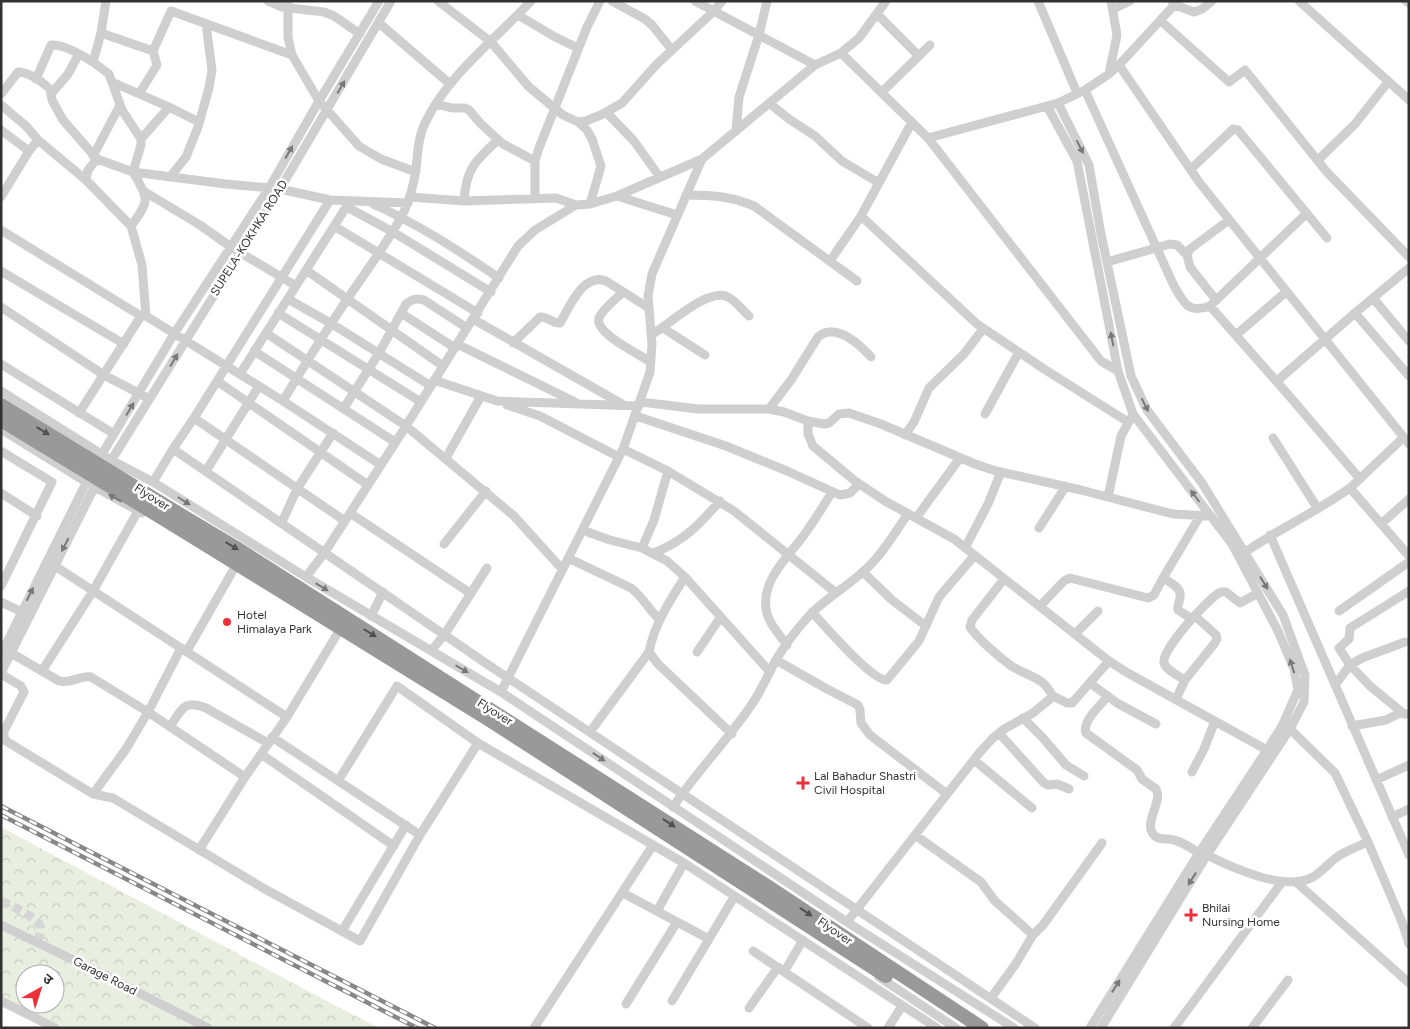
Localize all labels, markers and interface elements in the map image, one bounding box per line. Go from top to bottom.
one-way arrow [336,80,345,93]
one-way arrow [1076,140,1084,154]
one-way arrow [285,145,294,159]
street label: SUPELA-KOKHKA ROAD [208,178,290,298]
one-way arrow [1108,331,1116,347]
one-way arrow [170,353,179,366]
one-way arrow [1141,398,1149,412]
one-way arrow [125,402,134,415]
one-way arrow [36,426,49,435]
street label: Flyover [132,481,172,513]
one-way arrow [1189,490,1200,503]
one-way arrow [108,494,122,503]
one-way arrow [177,497,191,506]
one-way arrow [61,538,69,553]
one-way arrow [226,541,239,550]
one-way arrow [1259,577,1268,590]
one-way arrow [316,582,329,591]
one-way arrow [26,587,34,601]
place label: Hotel Himalaya Park [237,608,312,636]
marker: Hotel Himalaya Park [221,616,233,628]
one-way arrow [363,628,376,638]
one-way arrow [1288,659,1295,674]
one-way arrow [455,665,469,674]
street label: Flyover [475,696,515,728]
one-way arrow [592,752,605,762]
place label: Lal Bahadur Shastri Civil Hospital [814,769,916,797]
marker: Lal Bahadur Shastri Civil Hospital [796,776,810,790]
one-way arrow [663,819,676,828]
one-way arrow [1188,873,1197,886]
place label: Bhilai Nursing Home [1202,901,1280,929]
one-way arrow [799,907,813,916]
marker: Bhilai Nursing Home [1184,908,1198,922]
street label: Flyover [815,914,855,948]
street label: Garage Road [71,954,139,998]
north arrow [15,964,65,1014]
text: उ [39,970,57,989]
one-way arrow [1111,980,1120,993]

